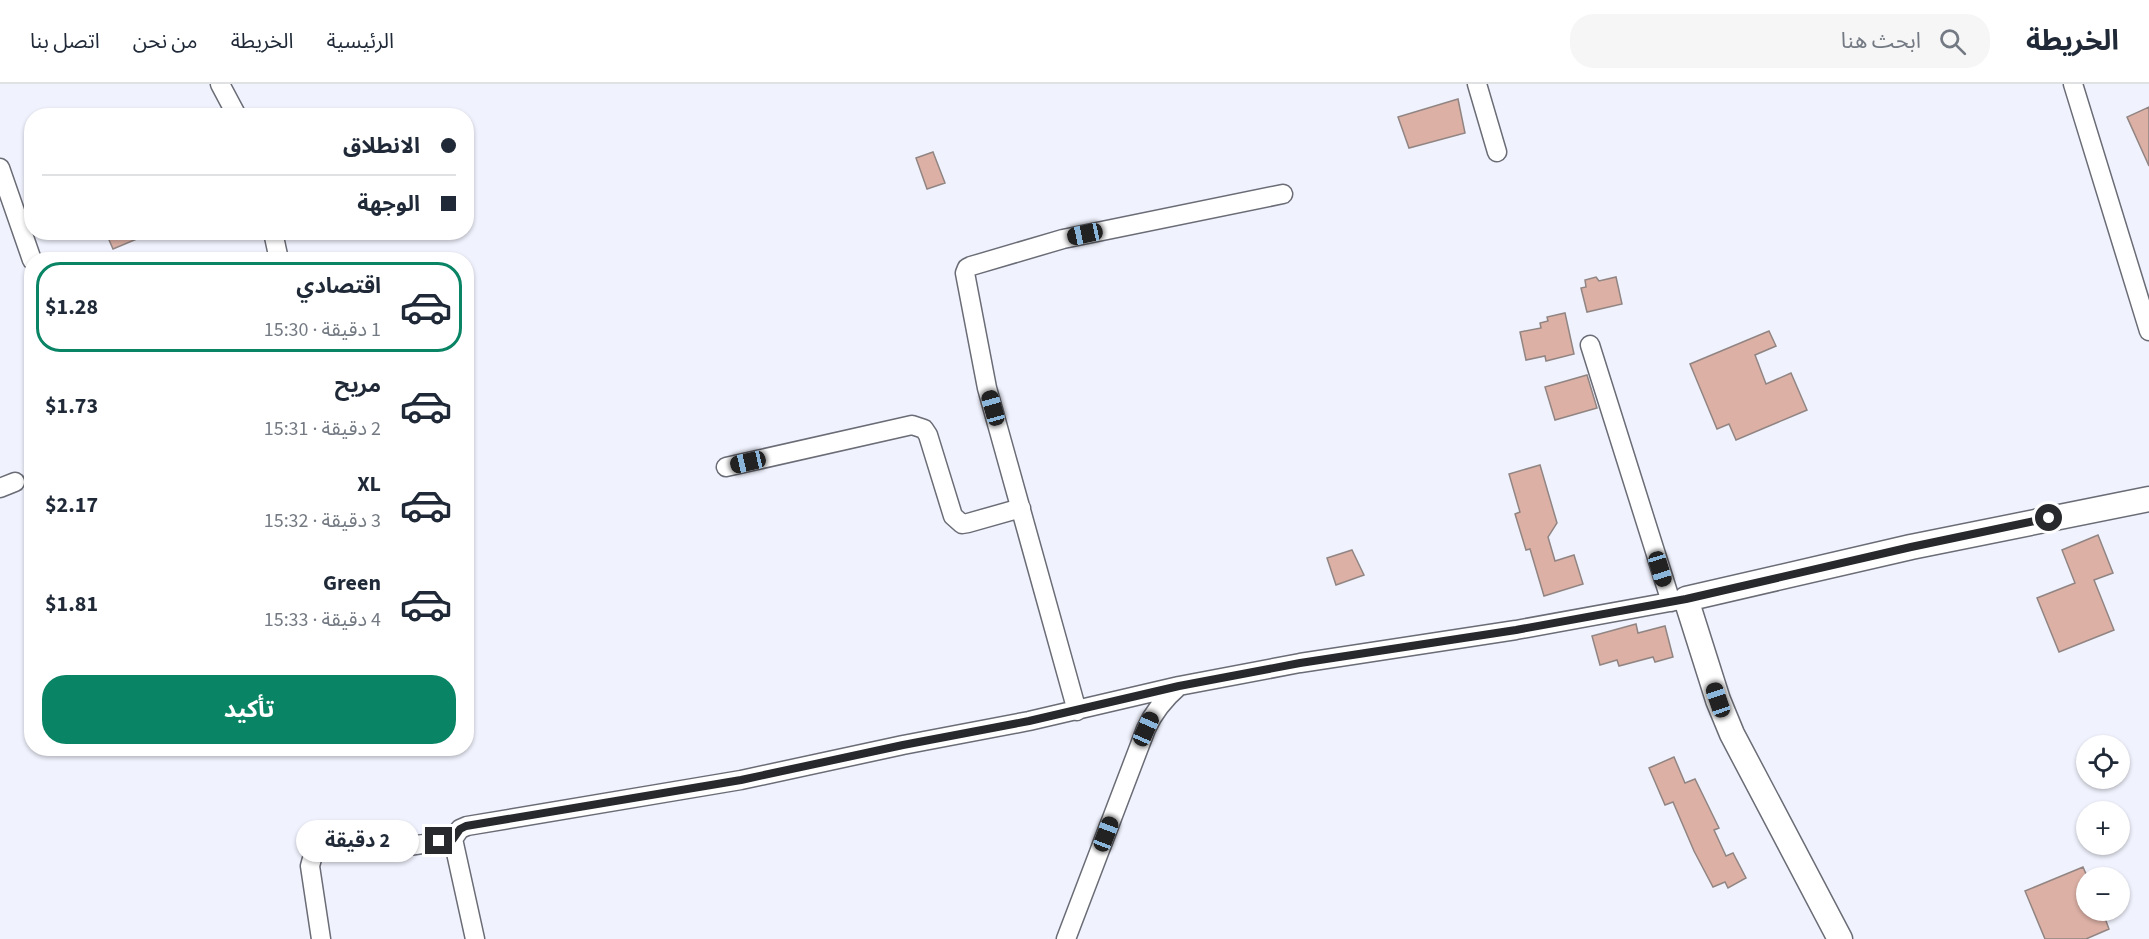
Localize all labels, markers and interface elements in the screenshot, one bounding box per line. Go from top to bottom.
search box [1570,14,1990,68]
text: الخريطة [2026,21,2119,61]
text: ابحث هنا [1841,25,1921,57]
icon: search [1936,25,1969,58]
text: اتصل بنا [30,26,100,56]
text: من نحن [133,26,198,56]
text: الخريطة [231,26,294,56]
text: الرئيسية [327,26,394,56]
text: الانطلاق [343,130,420,162]
text: الوجهة [357,188,420,220]
car [1066,221,1104,247]
text: اقتصادي [296,270,381,302]
icon: car [399,280,453,334]
text: $1.28 [45,291,98,323]
text: 1 دقيقة · 15:30 [264,316,381,344]
text: مريح [335,369,381,401]
icon: car [399,379,453,433]
car [979,388,1007,428]
text: $1.73 [45,390,98,422]
text: 2 دقيقة · 15:31 [264,415,381,443]
car [728,449,768,475]
text: XL [357,468,381,500]
icon: car [399,478,453,532]
text: $2.17 [45,489,98,521]
route start [2035,504,2062,531]
text: 3 دقيقة · 15:32 [264,507,381,535]
car [1646,549,1674,589]
text: Green [323,567,381,599]
icon: car [399,577,453,631]
text: $1.81 [45,588,98,620]
text: 4 دقيقة · 15:33 [264,606,381,634]
button: تأكيد [42,675,456,744]
car [1704,680,1732,720]
car [1130,709,1162,749]
map controls [2076,735,2130,921]
button: locate [2076,735,2130,789]
button: + [2076,801,2130,855]
car [1091,814,1121,854]
callout: 2 دقيقة [295,820,418,862]
text: 2 دقيقة [325,827,390,855]
route end [425,827,452,854]
button: − [2076,867,2130,921]

